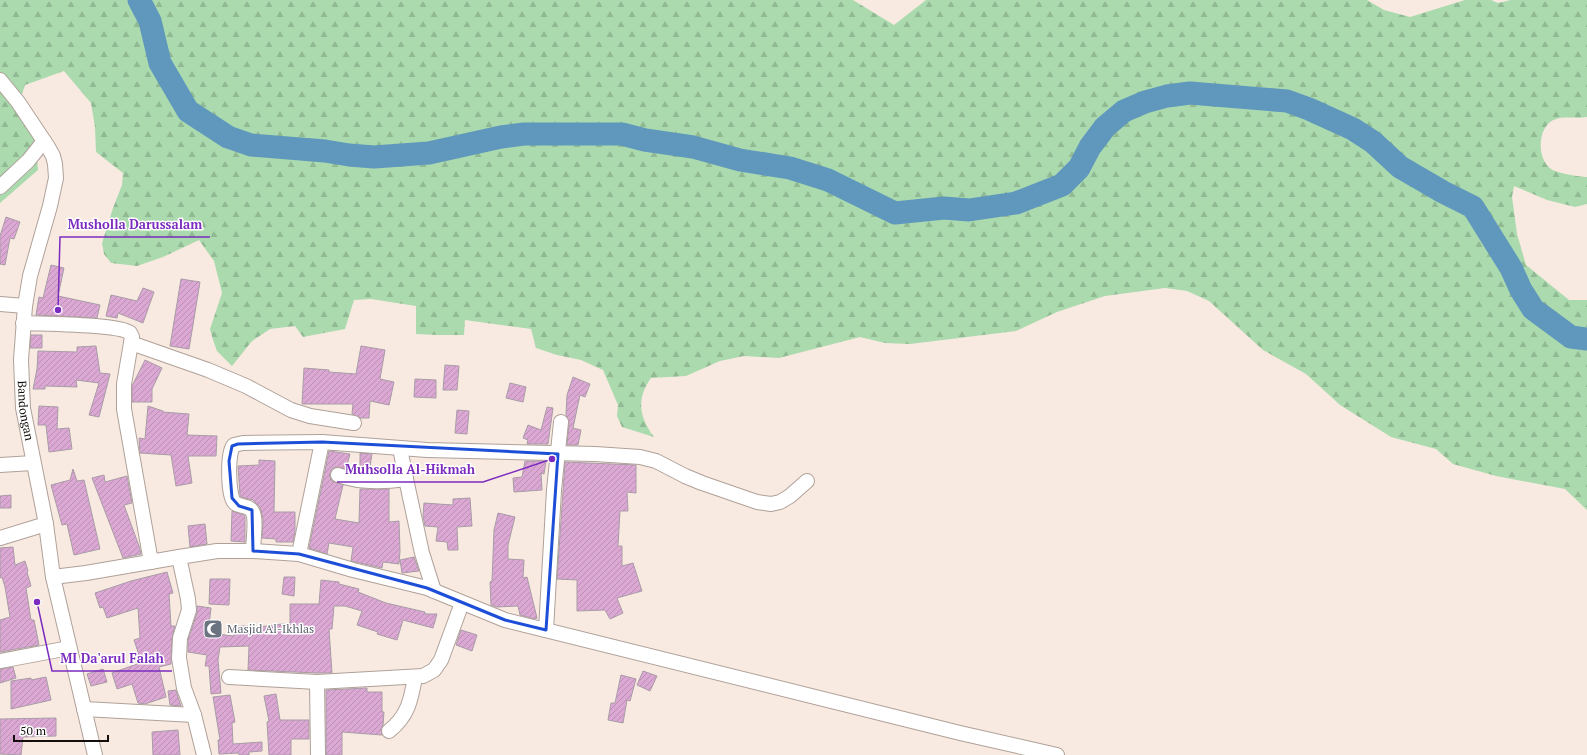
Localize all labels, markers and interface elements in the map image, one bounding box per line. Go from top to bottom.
callout: Musholla Darussalam [60,212,210,237]
text: Musholla Darussalam [68,215,202,233]
street label: Bandongan [15,380,37,442]
callout: Muhsolla Al-Hikmah [337,457,483,482]
text: Muhsolla Al-Hikmah [345,460,476,478]
mosque icon: Masjid Al-Ikhlas [202,618,224,640]
place label: Masjid Al-Ikhlas [227,621,314,636]
callout: MI Da'arul Falah [52,646,172,671]
text: MI Da'arul Falah [60,649,164,667]
scale bar [14,717,108,743]
text: 50 m [20,723,47,738]

